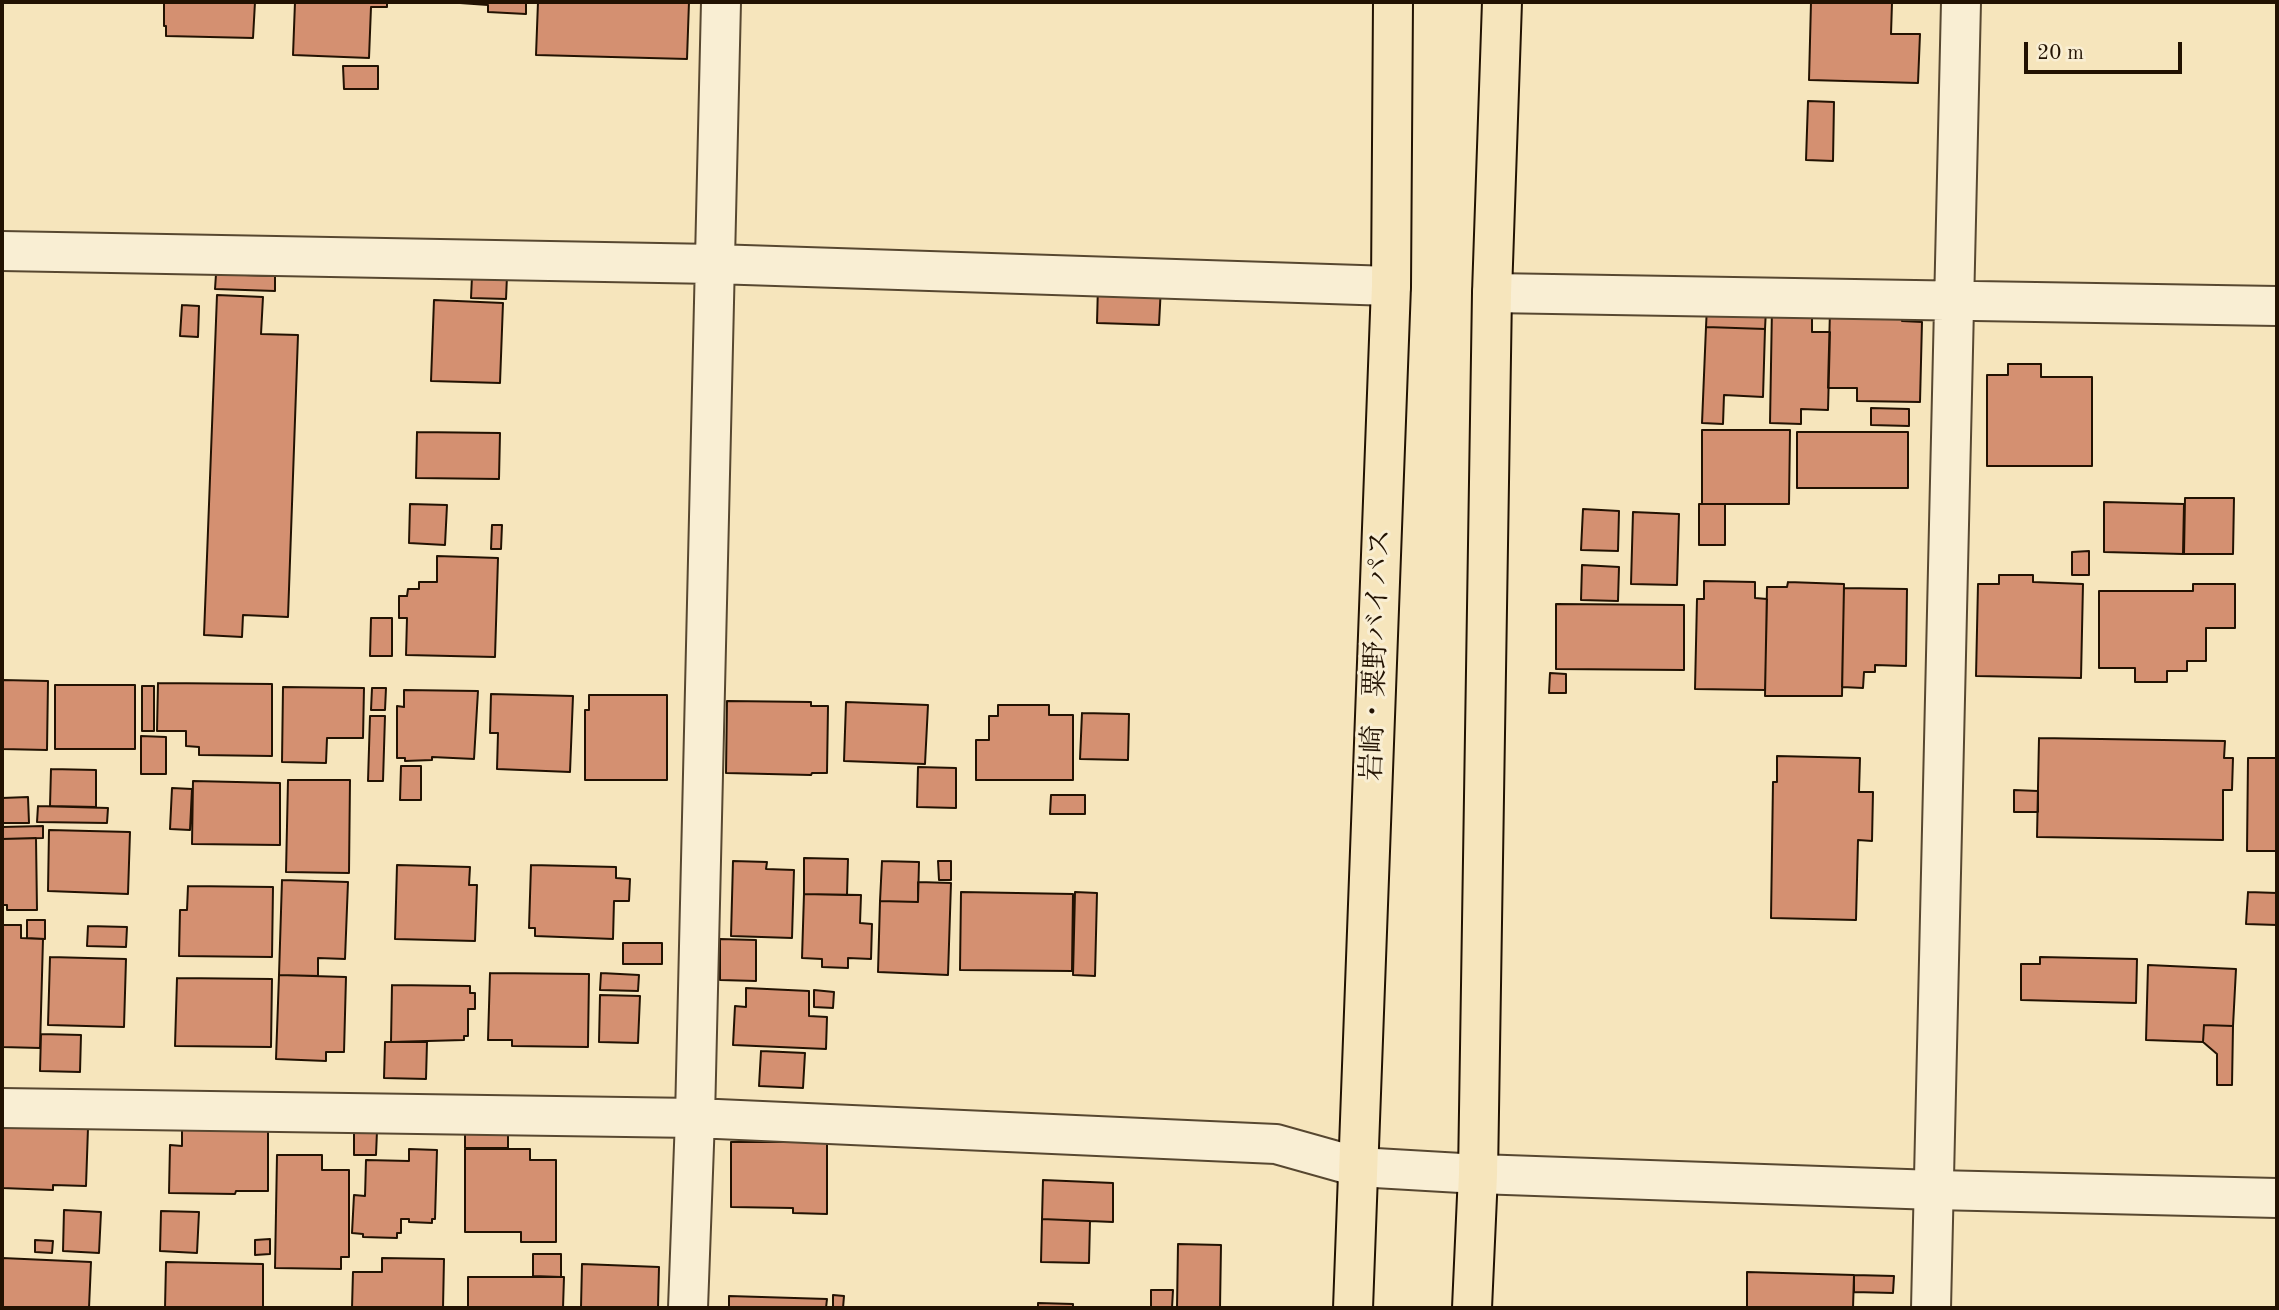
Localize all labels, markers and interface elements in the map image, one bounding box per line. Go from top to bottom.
scale bar [2027,28,2184,72]
text: 20 m [2037,43,2084,64]
street label: 岩崎・粟野バイパス [1356,528,1398,782]

